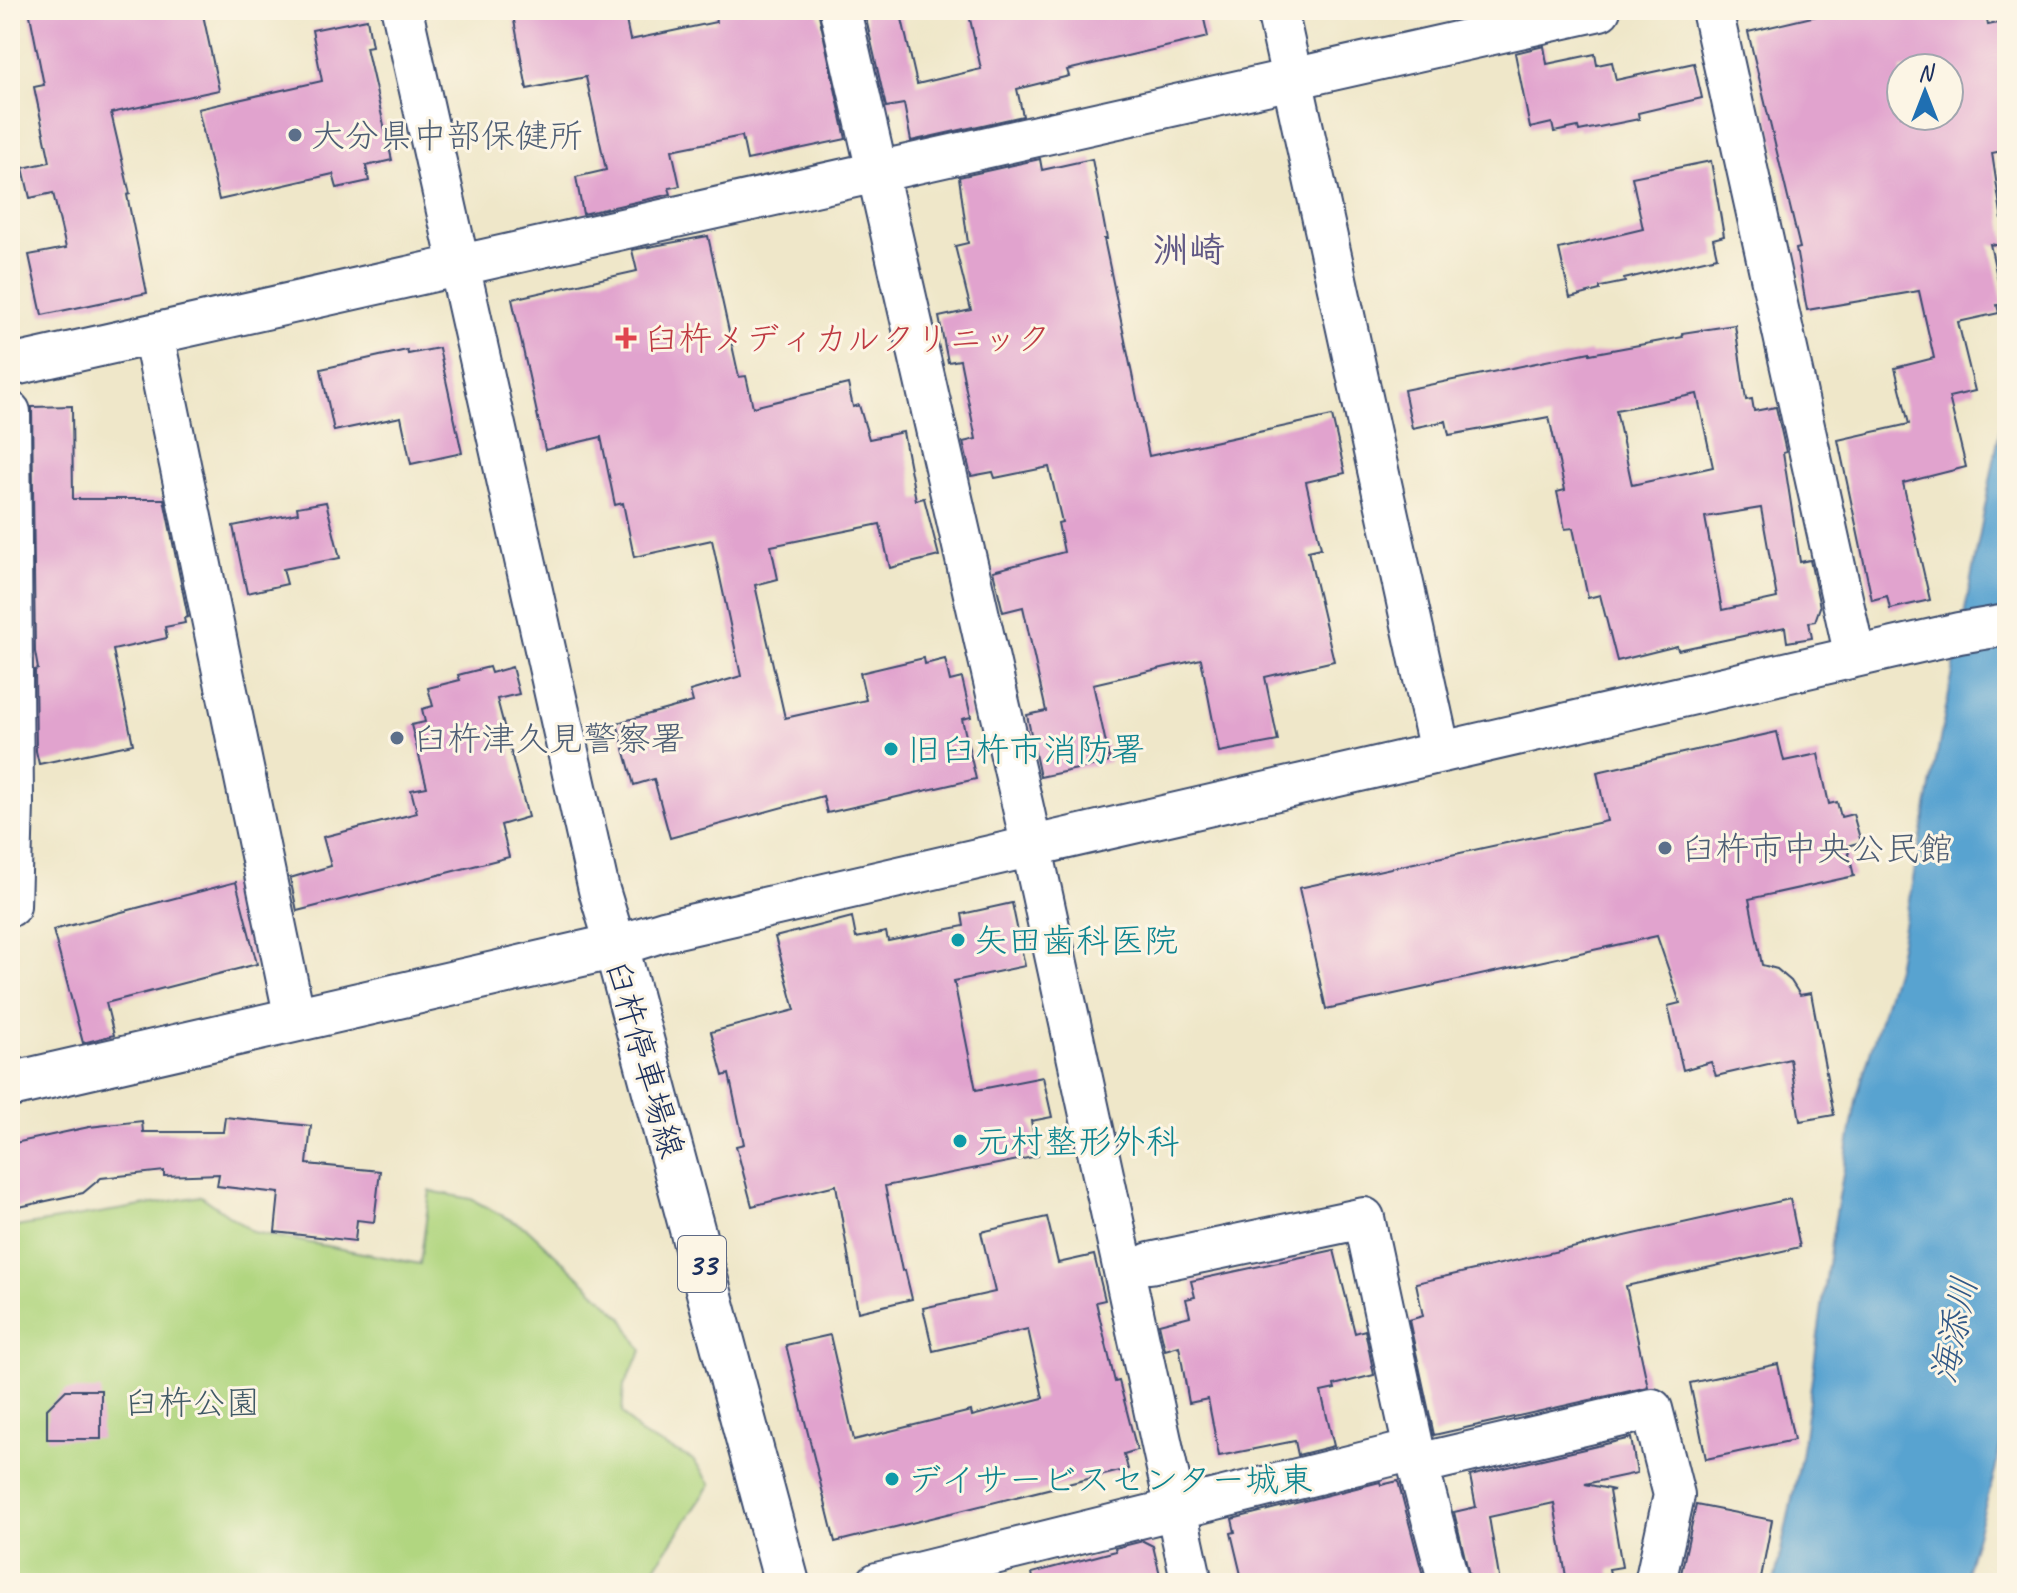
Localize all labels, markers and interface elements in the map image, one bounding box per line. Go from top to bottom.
north arrow [1885,52,1965,132]
text: N [1918,59,1935,87]
place label: 大分県中部保健所 [311,114,583,157]
marker: 大分県中部保健所 [286,126,304,144]
district label: 洲崎 [1153,227,1225,273]
place label: 臼杵メディカルクリニック [644,317,1051,360]
marker: 臼杵メディカルクリニック [615,327,637,349]
place label: 臼杵津久見警察署 [413,717,685,760]
place label: 旧臼杵市消防署 [907,728,1145,771]
marker: 臼杵津久見警察署 [388,729,406,747]
marker: 旧臼杵市消防署 [882,740,900,758]
place label: 臼杵市中央公民館 [1681,827,1953,870]
marker: 臼杵市中央公民館 [1656,839,1674,857]
place label: 矢田歯科医院 [974,919,1178,962]
marker: 矢田歯科医院 [949,931,967,949]
street label: 臼杵停車場線 [596,955,694,1163]
place label: 元村整形外科 [976,1120,1180,1163]
marker: 元村整形外科 [951,1132,969,1150]
road number: 33 [678,1236,726,1292]
water label: 海添川 [1920,1272,1988,1388]
park label: 臼杵公園 [124,1381,260,1424]
place label: デイサービスセンター城東 [908,1458,1313,1501]
marker: デイサービスセンター城東 [883,1470,901,1488]

